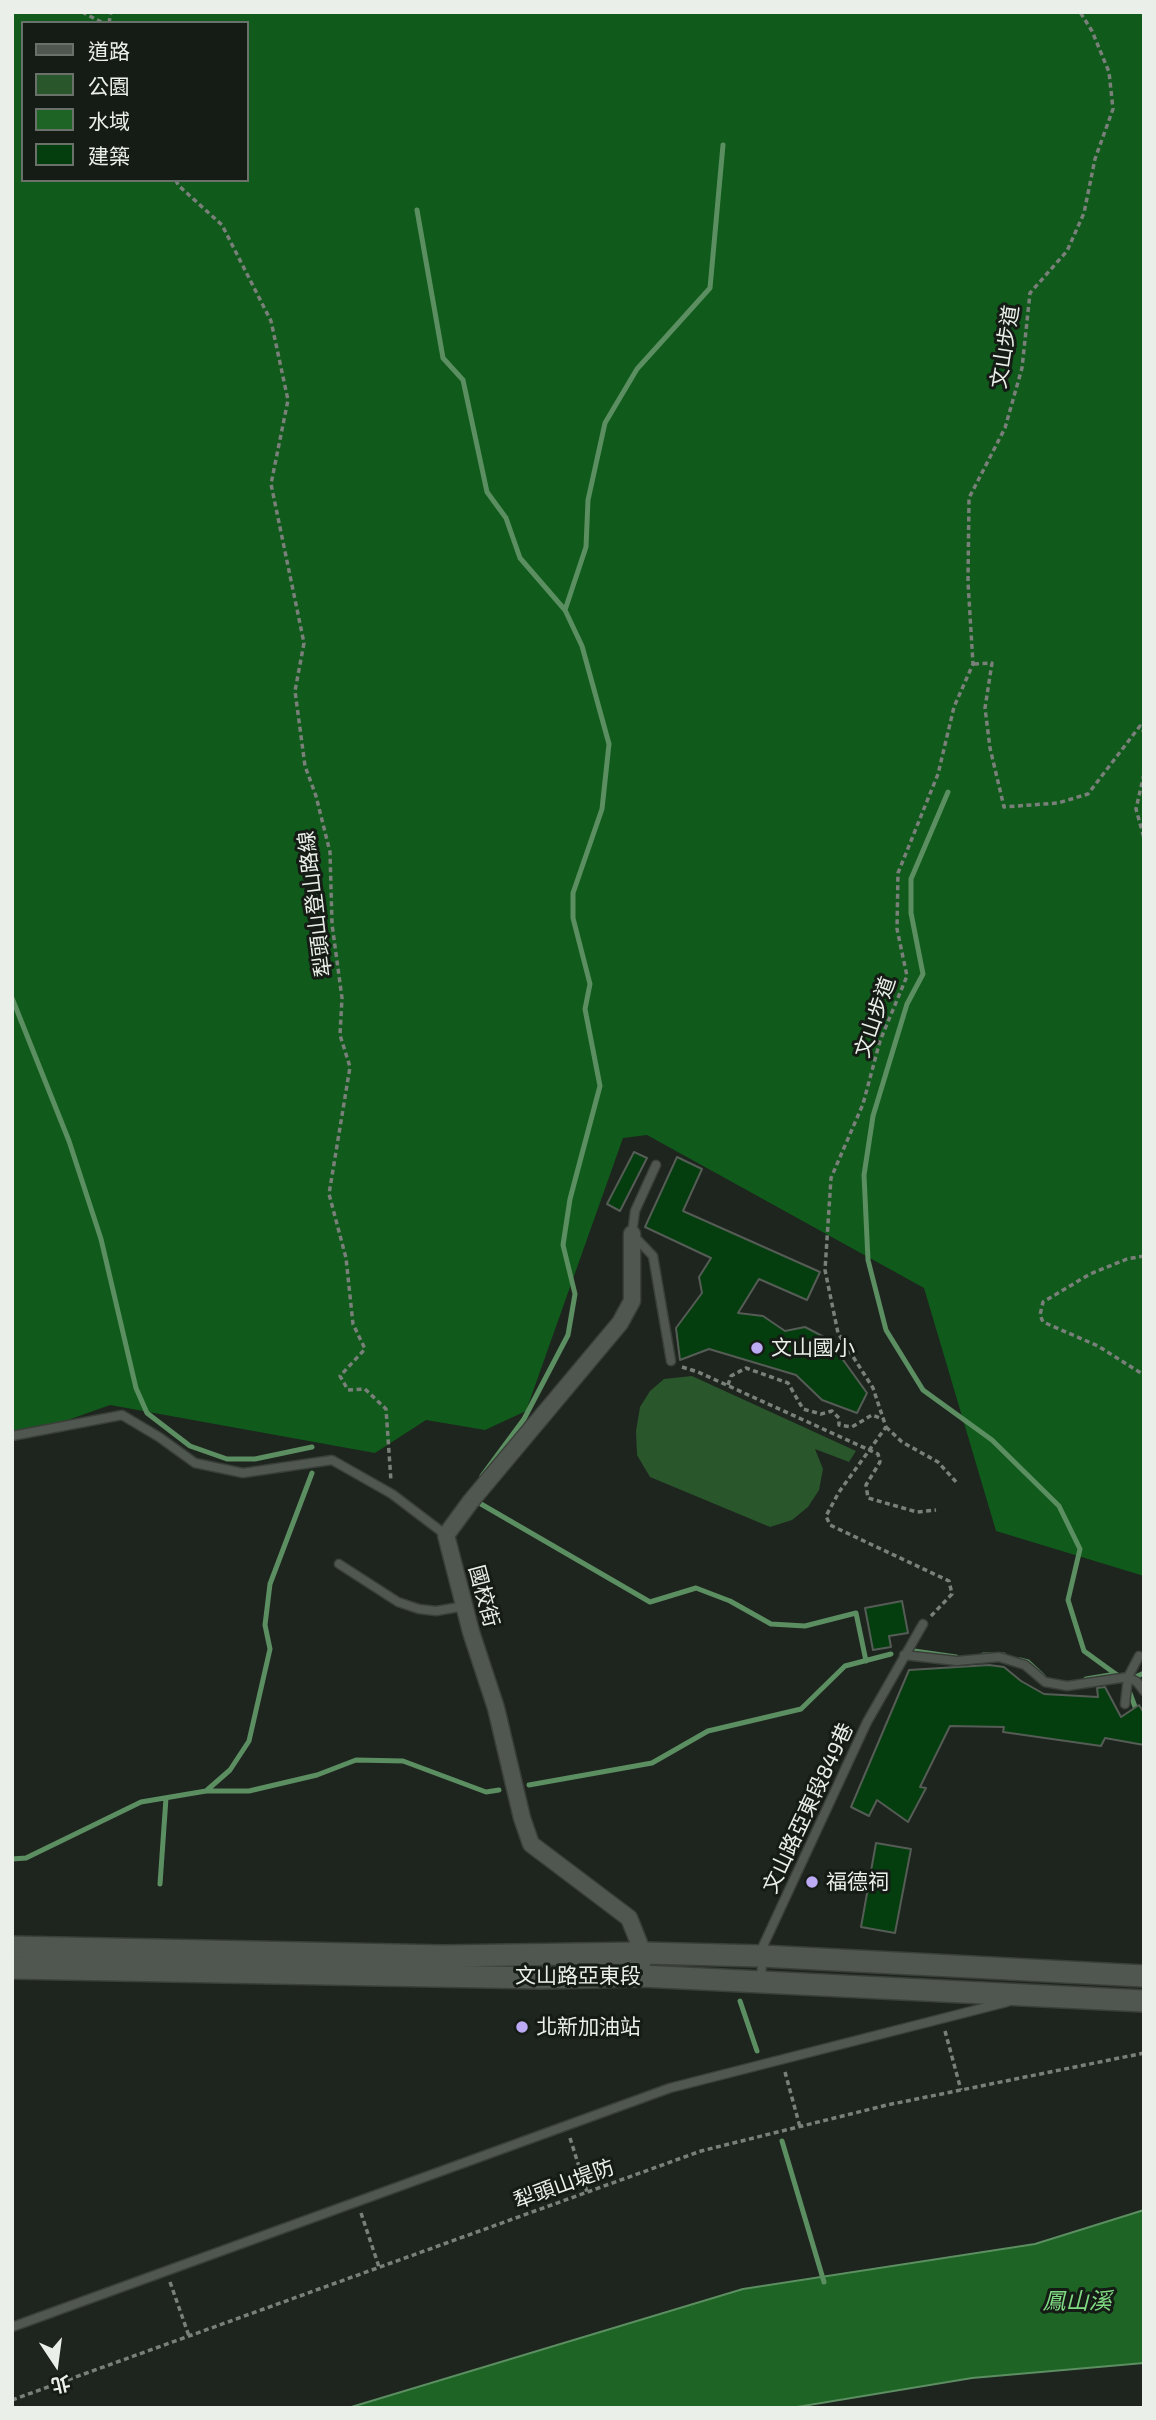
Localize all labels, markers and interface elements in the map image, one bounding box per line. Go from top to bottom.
legend [21,21,248,182]
text: 道路 [88,38,130,63]
text: 公園 [88,73,130,98]
text: 水域 [88,108,130,133]
text: 建築 [88,143,130,168]
street label: 文山步道 [986,304,1024,390]
street label: 犁頭山登山路線 [294,830,336,978]
street label: 文山步道 [849,973,901,1061]
place label: 文山國小 [771,1335,855,1361]
marker: 文山國小 [749,1340,765,1356]
street label: 國校街 [464,1562,504,1630]
street label: 文山路亞東段849巷 [758,1719,858,1897]
place label: 福德祠 [826,1869,889,1895]
marker: 福德祠 [804,1874,820,1890]
street label: 文山路亞東段 [515,1963,641,1989]
place label: 北新加油站 [536,2014,641,2040]
marker: 北新加油站 [514,2019,530,2035]
street label: 犁頭山堤防 [510,2154,618,2214]
water label: 鳳山溪 [1043,2287,1111,2315]
north arrow [21,2329,91,2399]
text: 北 [49,2372,73,2398]

